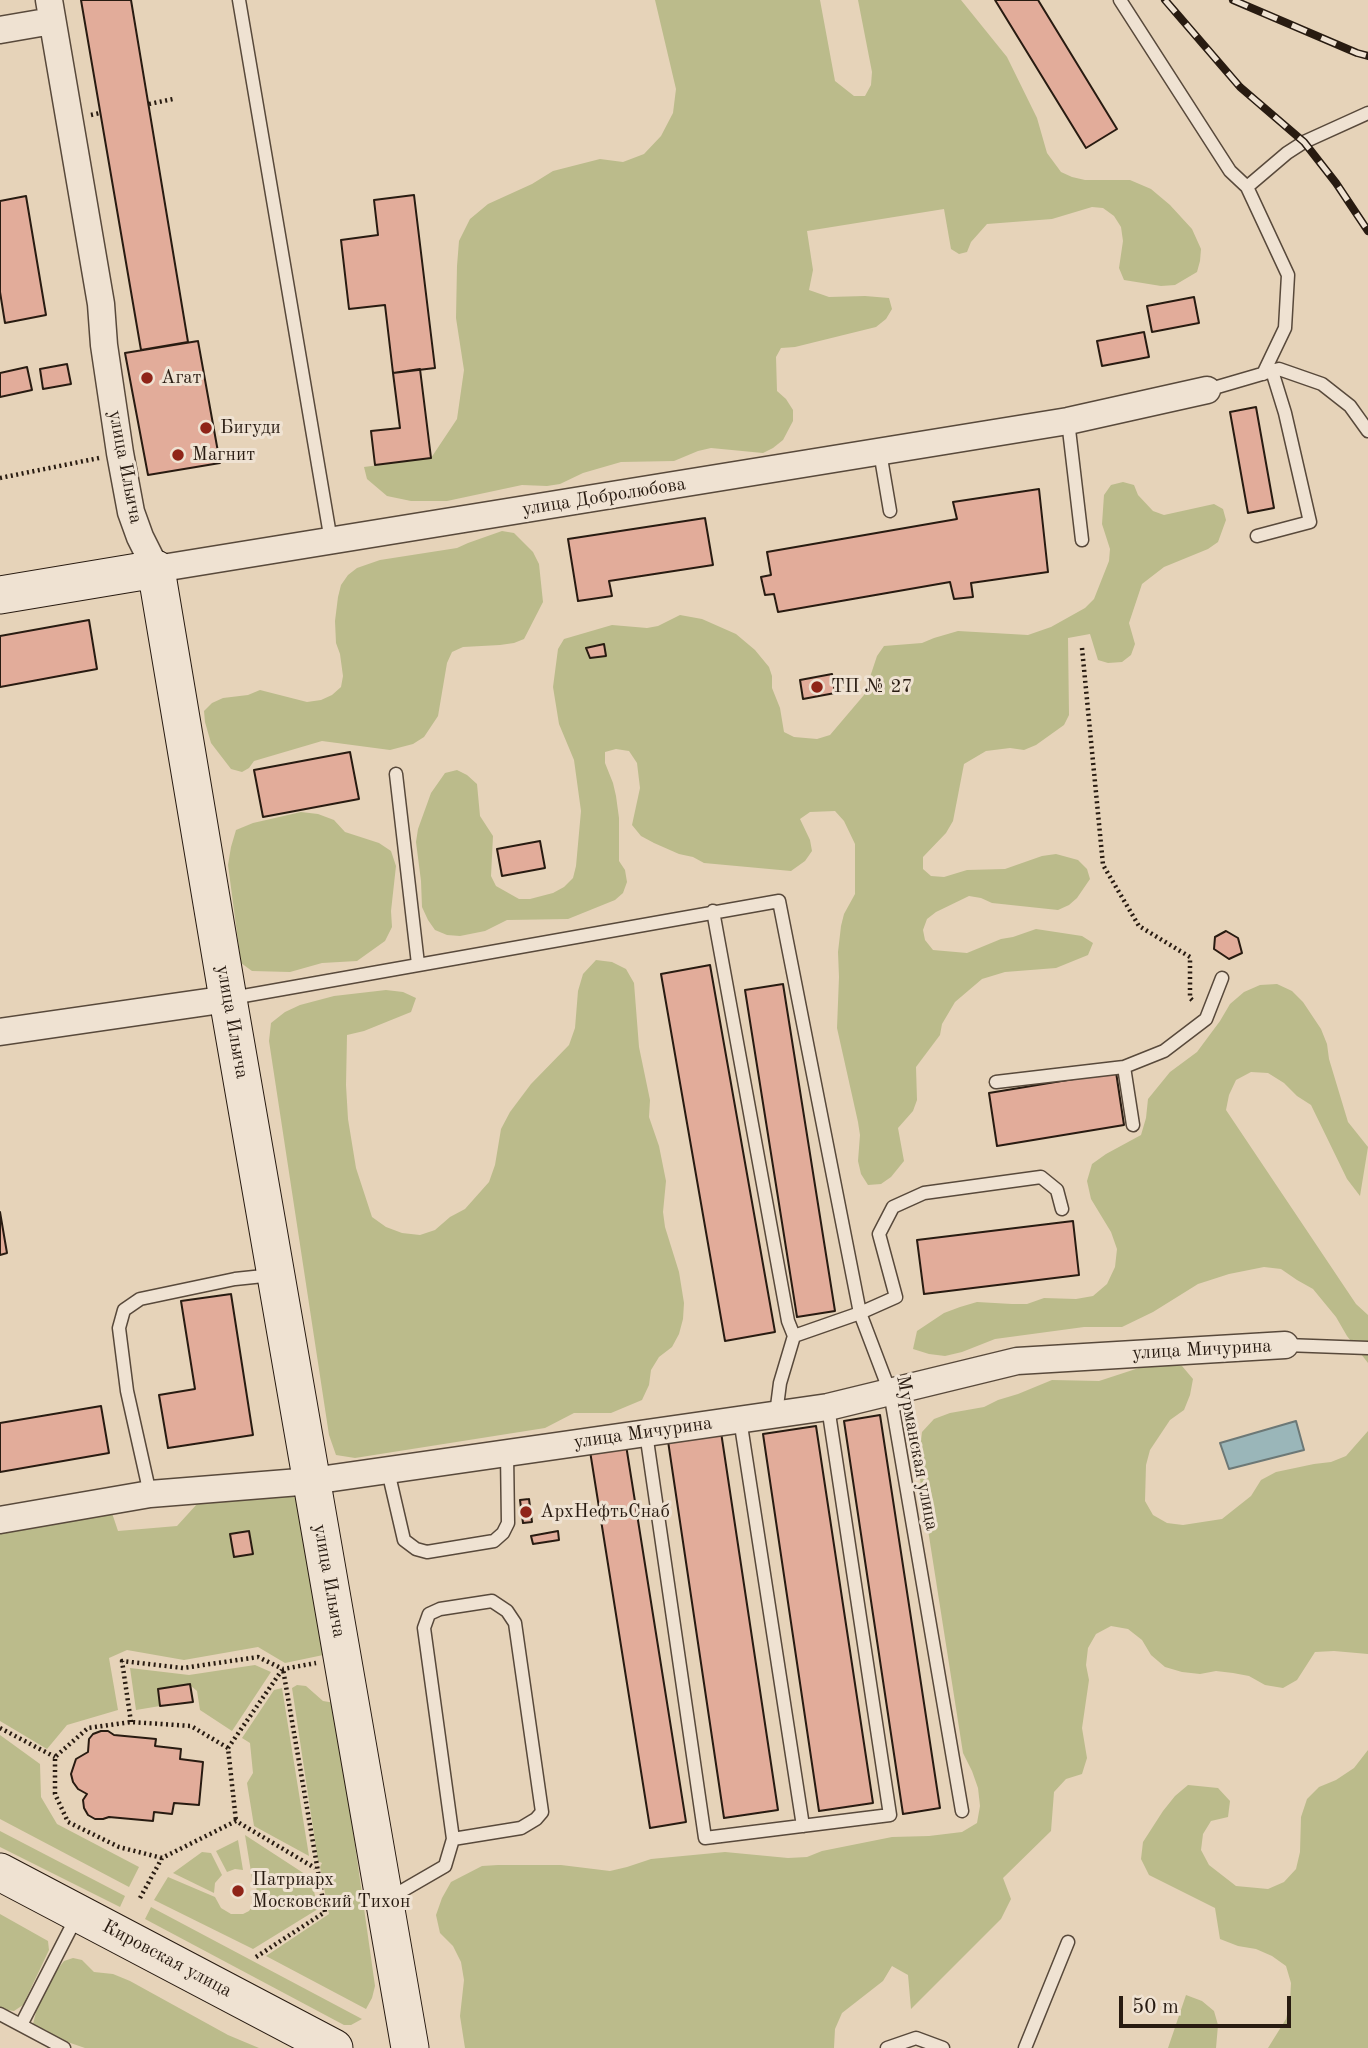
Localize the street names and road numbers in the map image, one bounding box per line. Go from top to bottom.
street label: улица Ильича [103,408,147,526]
street label: улица Добролюбова [520,473,688,521]
street label: улица Ильича [211,963,253,1081]
street label: улица Мичурина [1132,1335,1272,1365]
street label: Мурманская улица [891,1373,943,1533]
street label: улица Мичурина [572,1412,714,1454]
street label: улица Ильича [308,1522,350,1640]
street label: Кировская улица [98,1915,236,2003]

